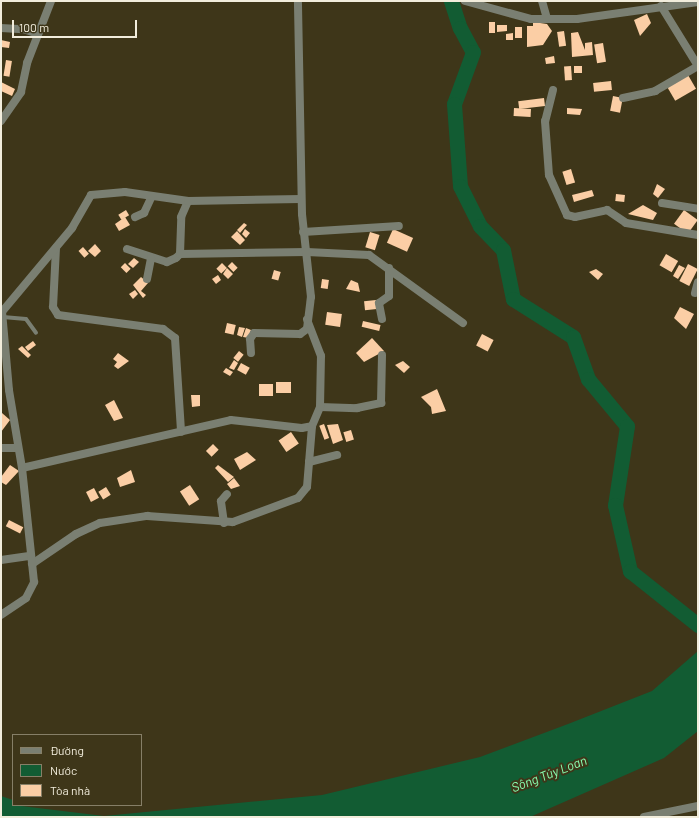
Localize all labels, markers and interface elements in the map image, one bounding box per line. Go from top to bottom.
scale bar [14,12,139,38]
text: 100 m [19,20,49,34]
legend [12,734,142,806]
text: Đường [50,743,84,757]
water label: Sông Túy Loan [509,752,589,796]
text: Nước [50,763,77,777]
text: Tòa nhà [50,783,90,797]

